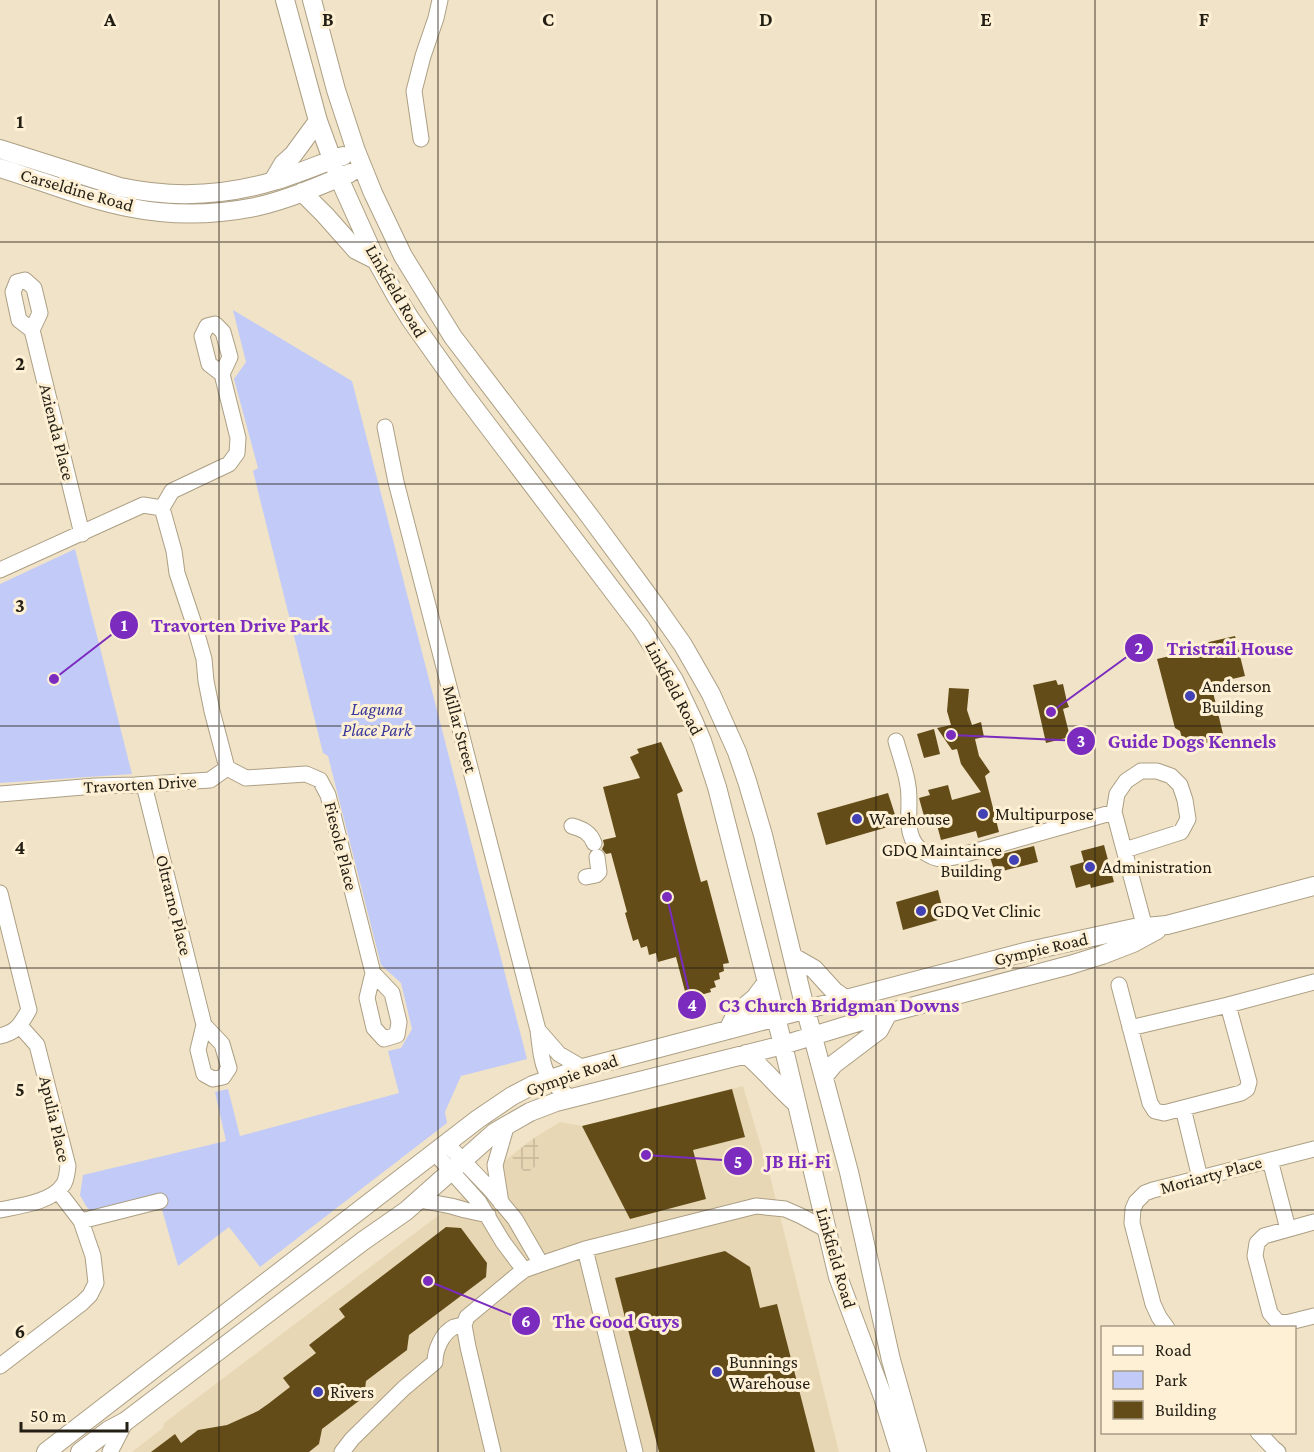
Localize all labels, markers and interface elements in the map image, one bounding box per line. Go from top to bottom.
text: A [103,8,117,30]
text: B [322,8,334,30]
text: C [542,8,554,30]
text: D [759,8,773,30]
text: E [980,8,992,30]
text: F [1199,8,1210,30]
text: 1 [16,110,24,132]
street label: Carseldine Road [18,164,136,216]
street label: Linkfield Road [361,241,431,341]
text: 2 [15,352,25,374]
street label: Azienda Place [35,382,79,482]
text: 3 [15,594,25,616]
callout: Travorten Drive Park [109,606,341,644]
text: Travorten Drive Park [151,614,330,636]
text: 1 [121,615,128,635]
callout: Tristrail House [1124,629,1305,667]
text: Tristrail House [1167,637,1293,659]
street label: Linkfield Road [641,638,707,739]
text: 2 [1134,638,1144,658]
place label: Anderson Building [1202,676,1272,717]
street label: Millar Street [439,683,481,776]
marker: Anderson Building [1183,689,1197,703]
park label: Laguna Place Park [342,699,413,740]
callout: Guide Dogs Kennels [1066,722,1288,760]
text: Guide Dogs Kennels [1108,730,1276,752]
text: 3 [1077,731,1085,751]
street label: Travorten Drive [83,771,197,797]
street label: Fiesole Place [320,800,362,893]
place label: Multipurpose [995,804,1094,824]
marker: Multipurpose [976,807,990,821]
place label: Warehouse [869,809,950,829]
marker: Warehouse [850,812,864,826]
text: 4 [15,836,26,858]
place label: GDQ Maintaince Building [882,840,1002,881]
street label: Oltrarno Place [152,853,196,957]
marker: GDQ Maintaince Building [1007,853,1021,867]
place label: Administration [1102,857,1212,877]
marker: Administration [1083,860,1097,874]
place label: GDQ Vet Clinic [933,901,1041,921]
marker: GDQ Vet Clinic [914,904,928,918]
street label: Gympie Road [992,928,1090,970]
callout: C3 Church Bridgman Downs [677,986,971,1024]
text: C3 Church Bridgman Downs [719,994,959,1016]
text: 4 [687,995,697,1015]
street label: Gympie Road [523,1050,621,1100]
street label: Apulia Place [35,1074,75,1164]
text: 5 [15,1078,25,1100]
callout: JB Hi-Fi [723,1142,843,1180]
text: JB Hi-Fi [763,1150,831,1172]
text: 5 [734,1152,742,1172]
street label: Moriarty Place [1158,1152,1264,1198]
street label: Linkfield Road [812,1205,860,1311]
callout: The Good Guys [511,1302,692,1340]
text: The Good Guys [552,1310,680,1332]
text: 6 [521,1311,531,1331]
text: 6 [15,1320,25,1342]
legend [1101,1326,1296,1434]
text: Road [1155,1340,1192,1360]
place label: Bunnings Warehouse [729,1352,810,1393]
marker: Bunnings Warehouse [710,1365,724,1379]
text: Park [1155,1370,1187,1390]
place label: Rivers [330,1382,374,1402]
marker: Rivers [311,1385,325,1399]
scale bar [21,1395,128,1433]
text: Building [1155,1400,1217,1420]
text: 50 m [30,1406,67,1426]

